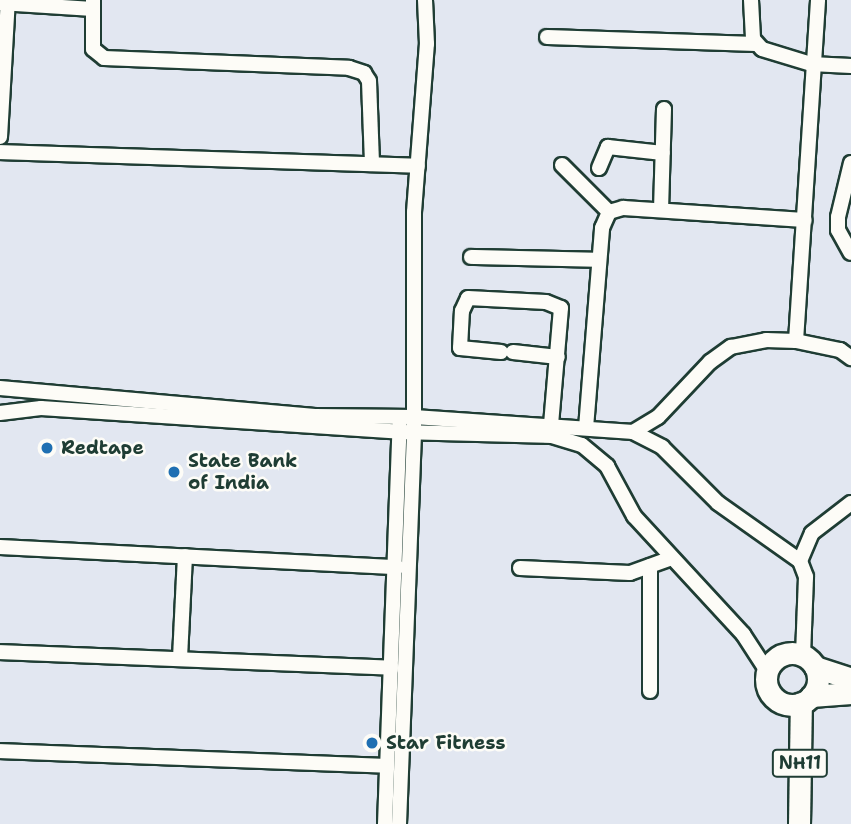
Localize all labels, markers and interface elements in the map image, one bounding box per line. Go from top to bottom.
place label: Redtape [61,437,144,459]
marker: Redtape [39,440,55,456]
place label: State Bank of India [188,450,297,494]
marker: State Bank of India [166,464,182,480]
place label: Star Fitness [386,732,506,754]
marker: Star Fitness [364,735,380,751]
road number: NH11 [770,748,830,778]

